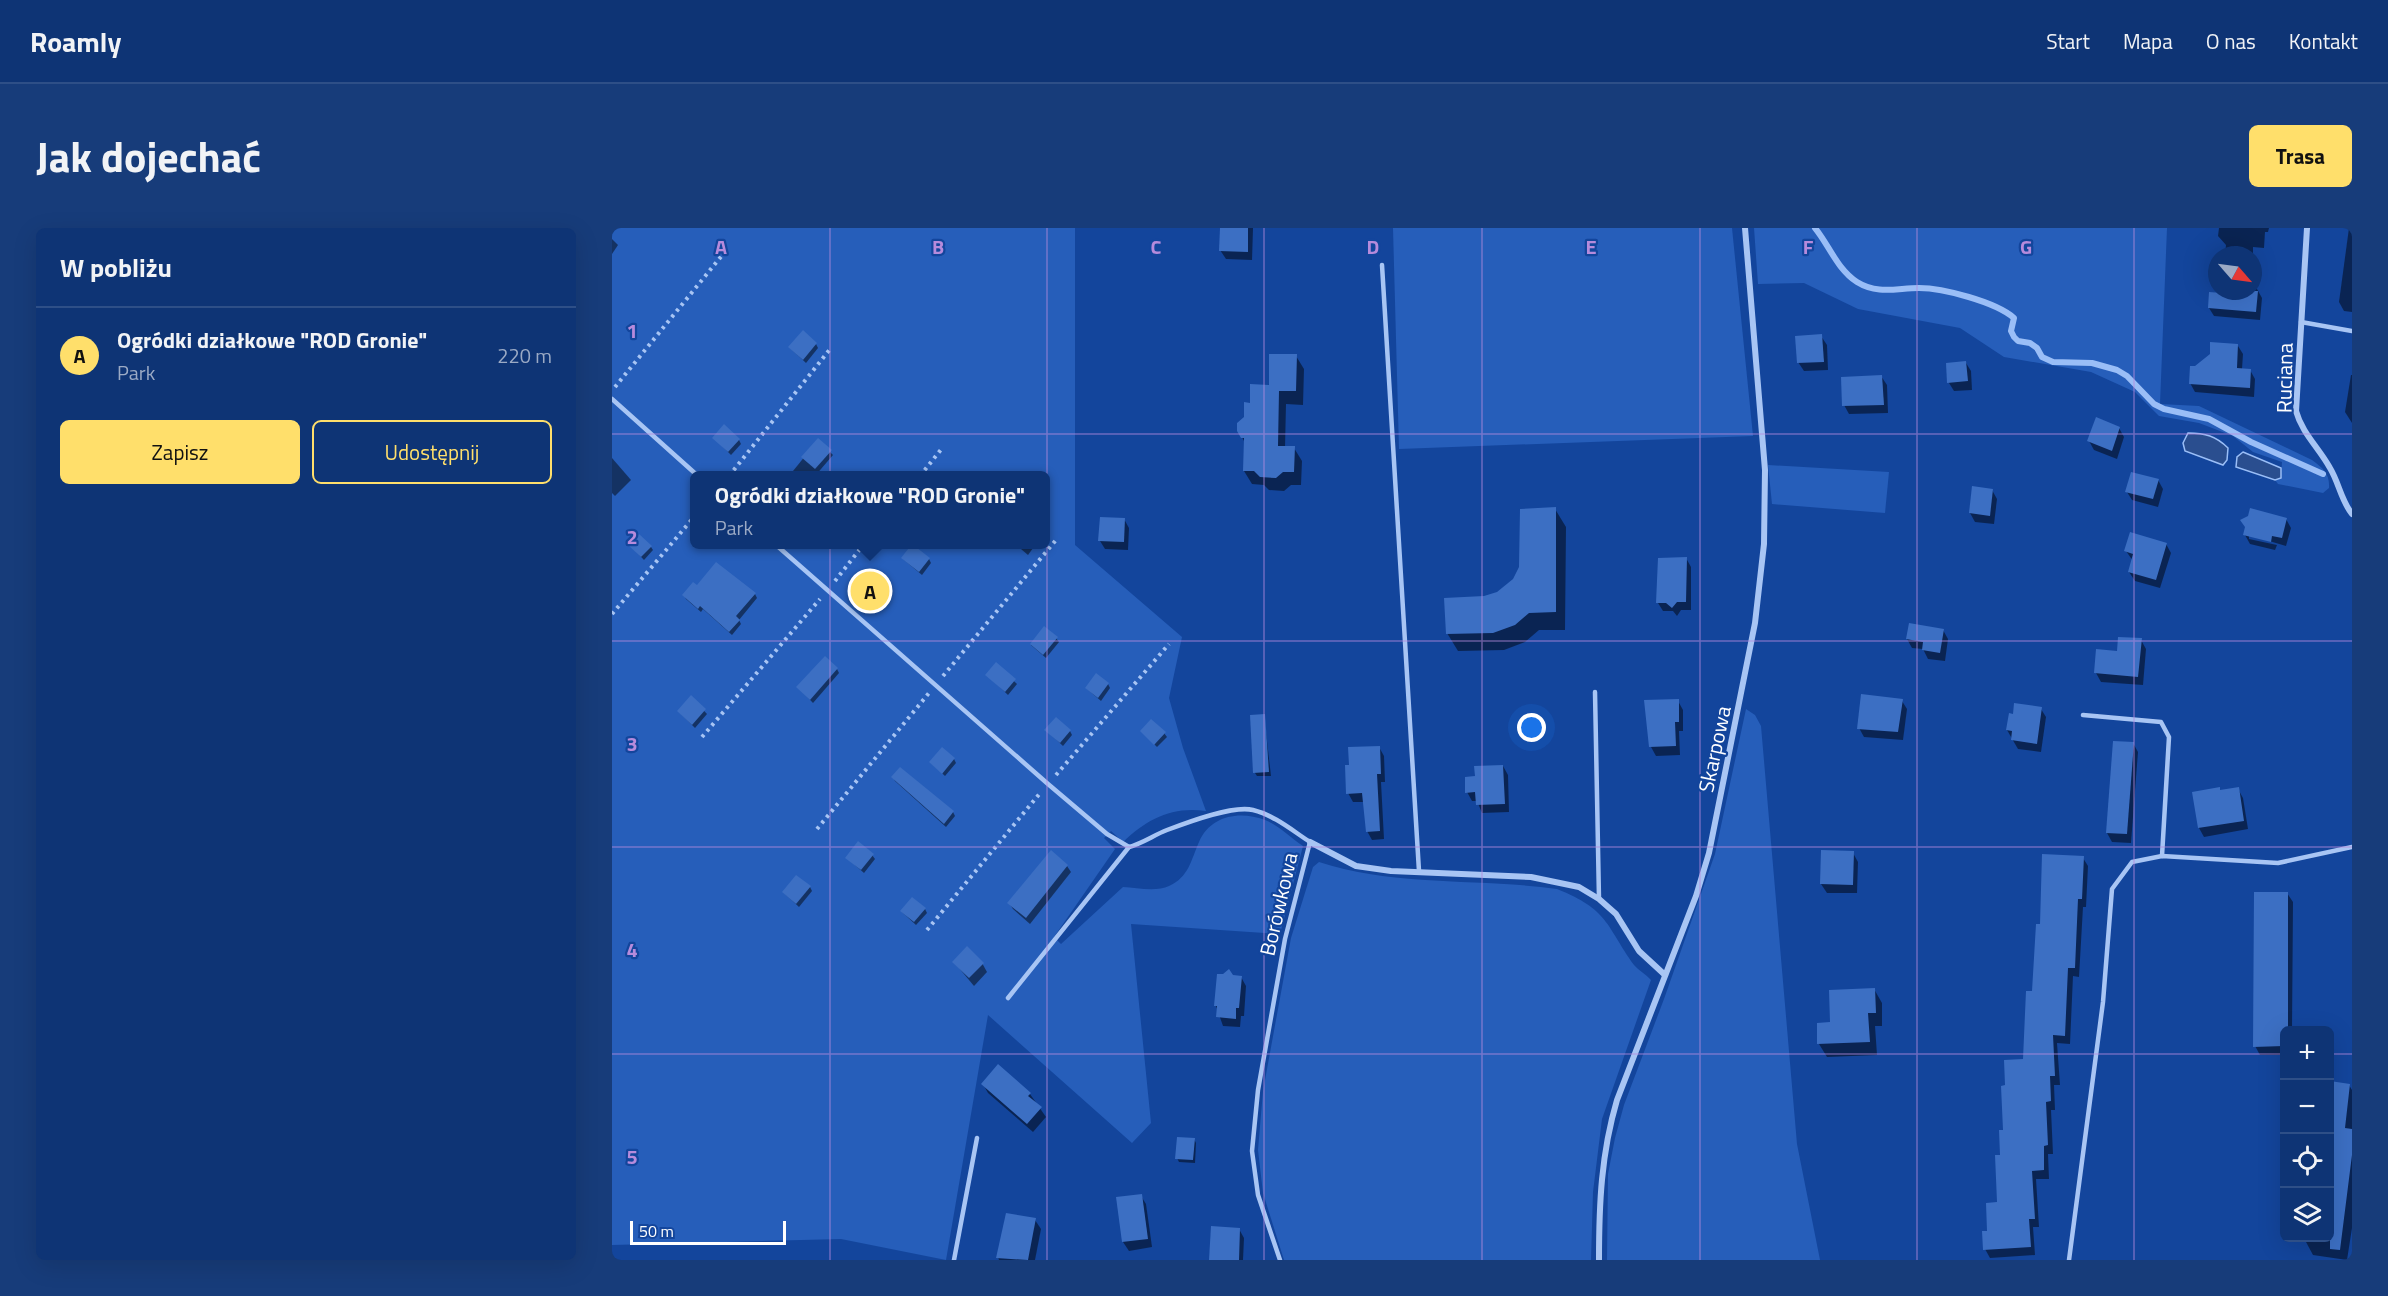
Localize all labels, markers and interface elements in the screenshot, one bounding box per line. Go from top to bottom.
text: Roamly [30,20,121,63]
text: Start [2046,25,2090,57]
text: Mapa [2123,25,2173,57]
text: O nas [2206,25,2256,57]
text: Kontakt [2289,25,2358,57]
text: Jak dojechać [36,124,261,188]
button: Trasa [2249,125,2352,187]
text: A [715,231,727,262]
text: B [932,231,944,262]
text: C [1151,231,1162,262]
text: D [1367,231,1379,262]
text: E [1585,231,1597,262]
text: F [1803,231,1814,262]
text: G [2020,231,2032,262]
north arrow [2208,246,2262,300]
text: W pobliżu [60,248,172,287]
text: 1 [626,315,638,346]
text: Ogródki działkowe "ROD Gronie" [117,323,427,357]
text: A [73,340,86,371]
text: 220 m [497,340,552,371]
street label: Ruciana [2267,342,2301,413]
text: Park [117,357,155,388]
button: Zapisz [60,420,300,484]
button: Udostępnij [312,420,552,484]
popup [690,471,1050,549]
text: Ogródki działkowe "ROD Gronie" [715,478,1025,512]
text: Park [715,512,753,543]
text: 2 [626,521,638,552]
pin: A [850,568,890,614]
street label: Skarpowa [1689,702,1739,795]
your location [1517,713,1546,742]
text: 3 [626,728,638,759]
street label: Borówkowa [1251,849,1306,959]
text: 4 [626,934,638,965]
map controls [2280,1026,2334,1242]
button: + [2280,1026,2334,1080]
button: − [2280,1080,2334,1134]
button: locate [2280,1134,2334,1188]
text: 5 [626,1141,638,1172]
button: layers [2280,1188,2334,1242]
scale bar [630,1218,786,1246]
text: 50 m [639,1219,674,1243]

